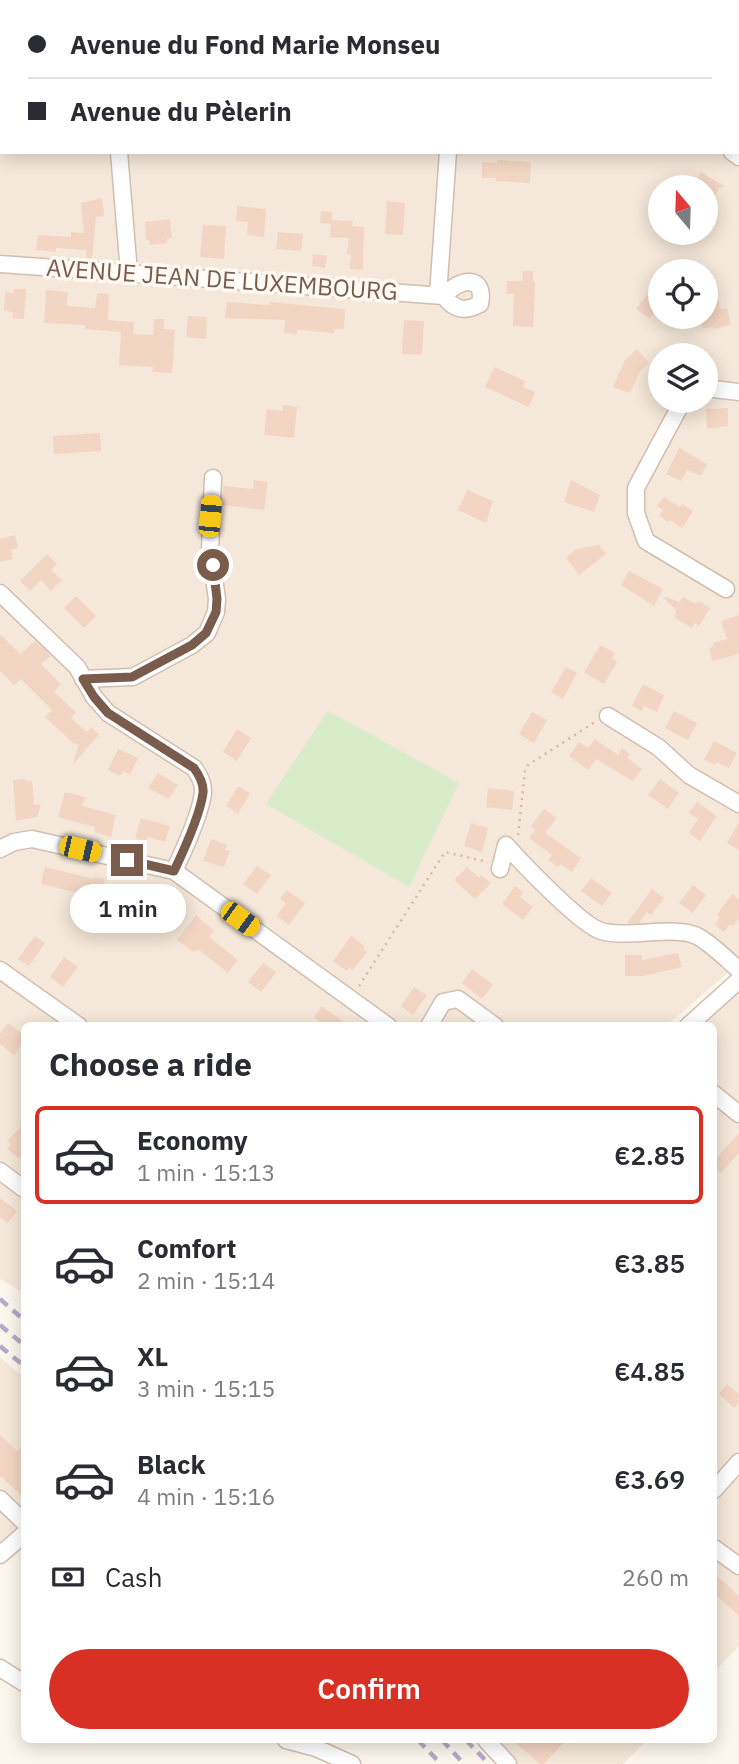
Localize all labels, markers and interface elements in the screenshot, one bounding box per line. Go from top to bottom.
text: Avenue du Fond Marie Monseu [70,27,441,61]
text: Avenue du Pèlerin [70,94,292,128]
north arrow [648,175,718,245]
map controls [648,175,718,413]
street label: AVENUE JEAN DE LUXEMBOURG [45,251,399,307]
button: locate [648,259,718,329]
button: layers [648,343,718,413]
car [198,494,223,538]
route start [197,549,229,581]
car [58,834,103,864]
route end [111,844,143,876]
callout: 1 min [69,884,185,934]
text: 1 min [98,893,158,923]
car [217,898,264,940]
text: Choose a ride [49,1043,252,1085]
text: Economy [137,1123,248,1157]
icon: car [53,1124,116,1187]
text: €2.85 [614,1138,685,1172]
text: 1 min · 15:13 [137,1157,275,1187]
text: Comfort [137,1231,236,1265]
icon: car [53,1232,116,1295]
text: €3.85 [614,1246,685,1280]
text: 2 min · 15:14 [137,1265,275,1295]
text: XL [137,1339,168,1373]
icon: car [53,1340,116,1403]
text: €4.85 [614,1354,685,1388]
text: 3 min · 15:15 [137,1373,275,1403]
text: Black [137,1447,205,1481]
icon: car [53,1448,116,1511]
text: €3.69 [614,1462,685,1496]
text: 4 min · 15:16 [137,1481,275,1511]
icon: cash [49,1558,87,1596]
text: Cash [105,1560,162,1594]
text: 260 m [622,1562,689,1592]
button: Confirm [49,1649,689,1729]

